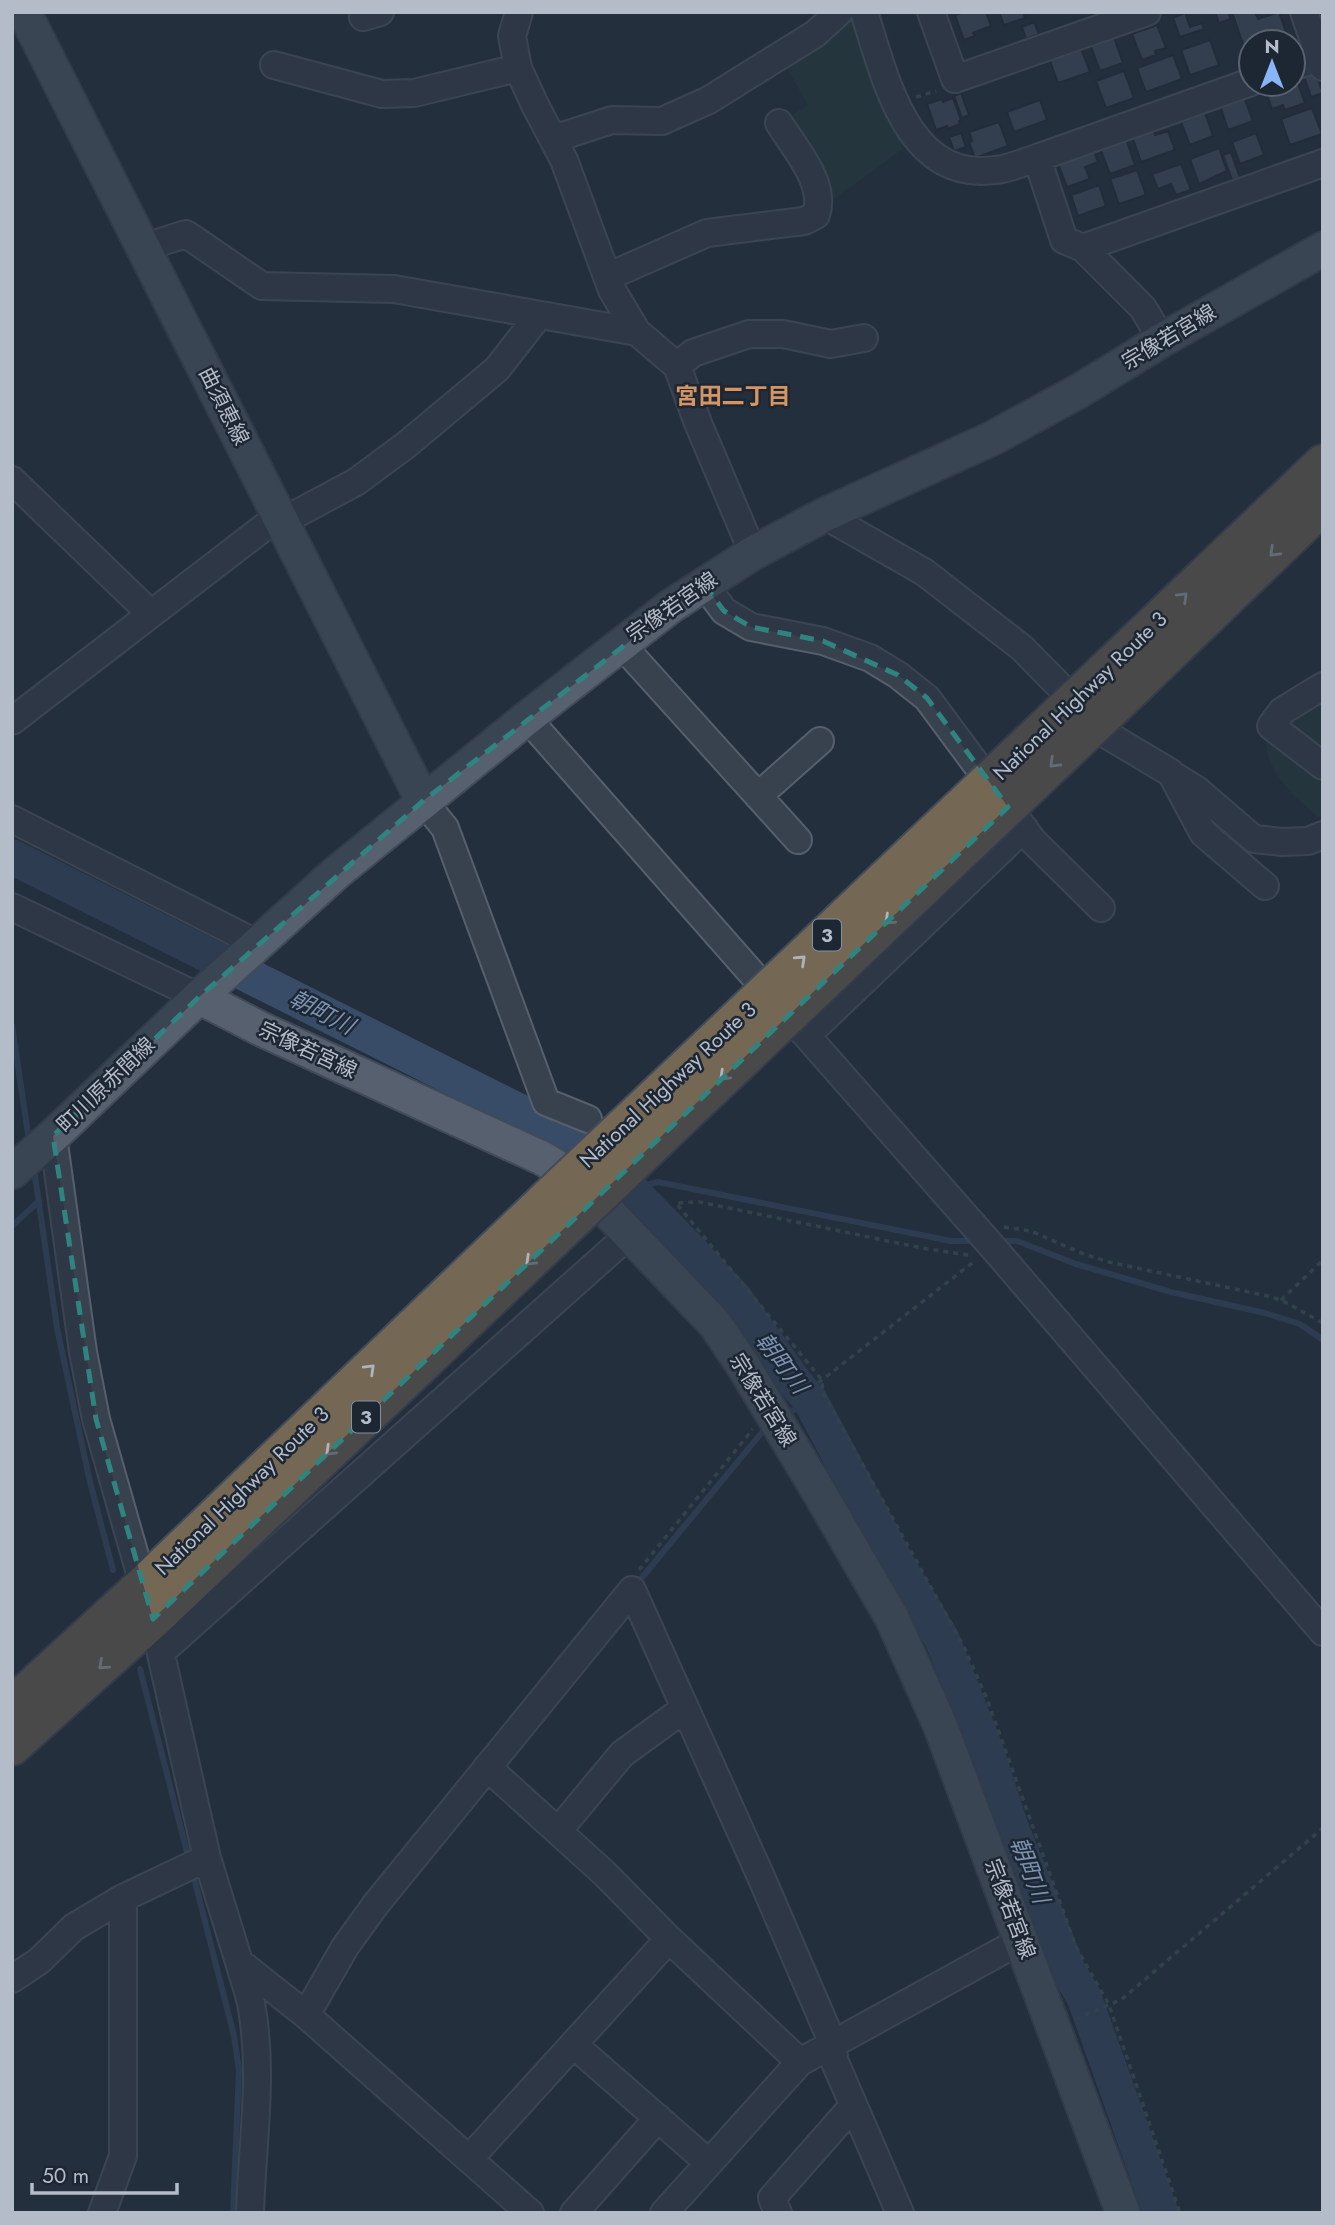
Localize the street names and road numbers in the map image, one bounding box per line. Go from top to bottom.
street label: 宗像若宮線 [1116,297,1222,377]
street label: 曲須恵線 [192,362,256,450]
street label: 宗像若宮線 [620,565,724,649]
street label: National Highway Route 3 [986,605,1174,787]
road number: 3 [813,920,841,951]
street label: National Highway Route 3 [573,995,763,1175]
street label: 宗像若宮線 [254,1014,362,1086]
street label: 町川原赤間線 [50,1030,162,1140]
street label: 宗像若宮線 [722,1348,804,1452]
street label: National Highway Route 3 [148,1400,336,1582]
road number: 3 [352,1401,380,1432]
street label: 宗像若宮線 [977,1855,1043,1963]

